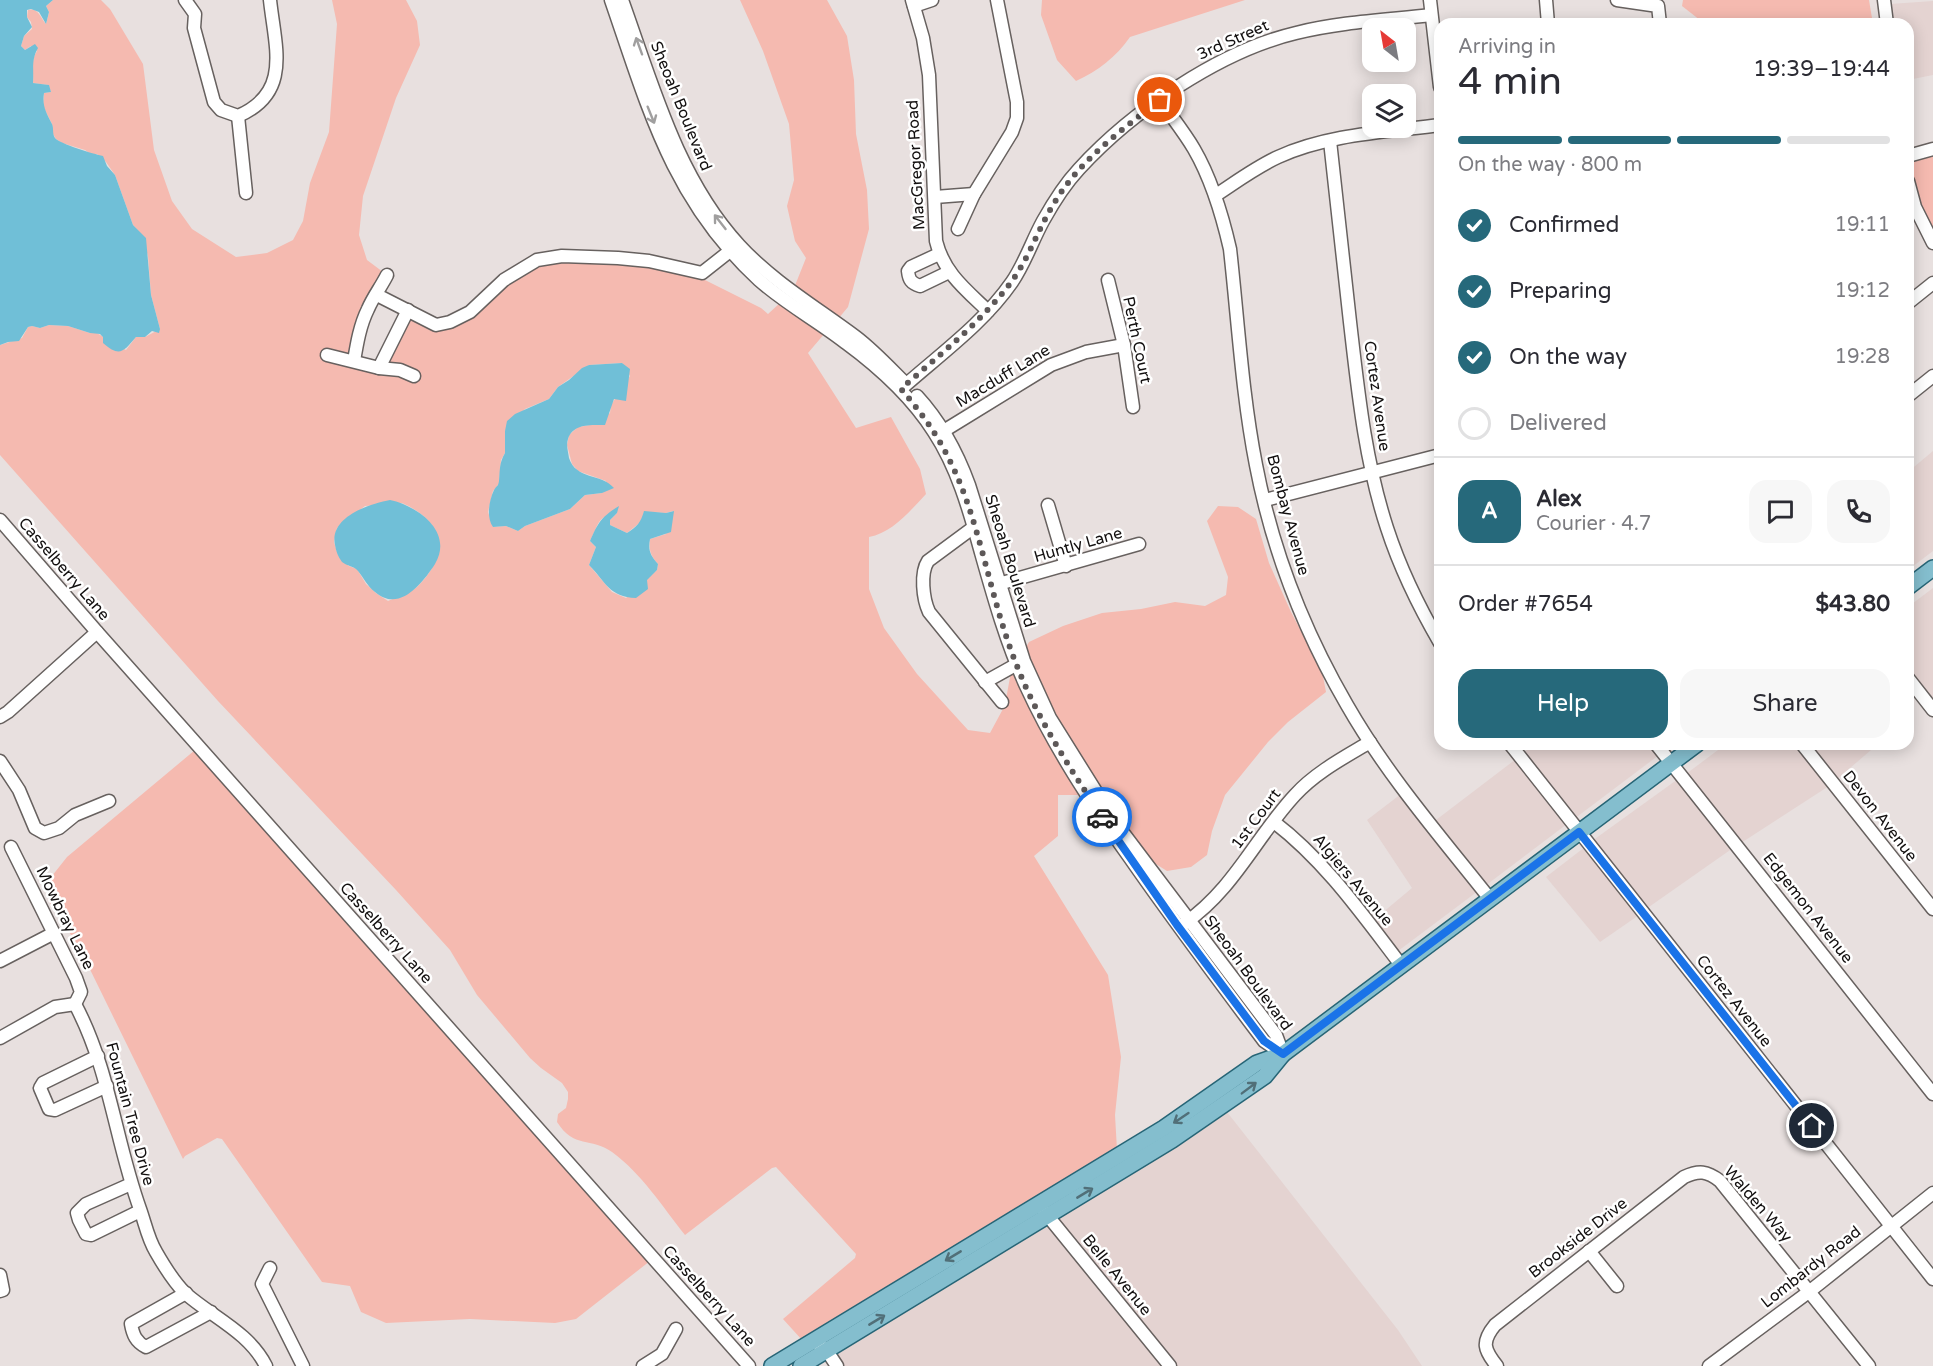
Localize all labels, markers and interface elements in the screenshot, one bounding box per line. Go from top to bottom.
street label: 3rd Street [1194,15,1272,65]
north arrow [1362,18,1416,72]
map controls [1362,18,1416,138]
text: Arriving in [1458,35,1556,59]
one-way arrow [632,37,643,56]
street label: Sheoah Boulevard [646,38,716,174]
text: 19:39–19:44 [1753,56,1890,82]
text: 4 min [1458,58,1562,105]
pin [1134,74,1185,125]
icon: bag [1143,83,1176,116]
button: layers [1362,84,1416,138]
street label: MacGregor Road [903,99,929,231]
one-way arrow [646,105,657,123]
text: On the way · 800 m [1458,153,1642,177]
icon: check [1458,209,1491,242]
text: Confirmed [1509,212,1619,238]
text: 19:11 [1835,213,1890,237]
one-way arrow [714,214,727,230]
icon: check [1458,275,1491,308]
text: Preparing [1509,278,1612,304]
text: 19:12 [1835,279,1890,303]
street label: Perth Court [1118,295,1156,385]
street label: Macduff Lane [952,340,1054,412]
street label: Cortez Avenue [1359,340,1395,452]
icon: check [1458,341,1491,374]
text: On the way [1509,344,1627,370]
text: 19:28 [1835,345,1890,369]
text: Delivered [1509,410,1607,436]
street label: Bombay Avenue [1262,452,1314,578]
button: chat [1749,480,1812,543]
button: phone [1827,480,1890,543]
text: Alex [1536,486,1582,512]
street label: Sheoah Boulevard [980,492,1040,630]
text: A [1481,498,1498,524]
text: Courier · 4.7 [1536,512,1651,536]
street label: Casselberry Lane [14,514,114,624]
street label: Huntly Lane [1031,523,1125,567]
text: Order #7654 [1458,591,1593,617]
text: $43.80 [1816,591,1890,617]
button: Help [1458,669,1668,738]
button: Share [1680,669,1890,738]
street label: Devon Avenue [1838,767,1922,865]
street label: 1st Court [1227,785,1285,853]
courier [1072,787,1132,847]
icon: car [1086,801,1119,834]
street label: Algiers Avenue [1309,830,1397,930]
street label: Edgemon Avenue [1759,849,1857,967]
street label: Mowbray Lane [31,863,99,973]
street label: Casselberry Lane [335,878,437,988]
street label: Sheoah Boulevard [1199,911,1297,1035]
street label: Cortez Avenue [1692,951,1776,1051]
street label: Fountain Tree Drive [101,1040,159,1188]
one-way arrow [1240,1081,1256,1094]
pin [1786,1100,1837,1151]
icon: home [1795,1109,1828,1142]
one-way arrow [1173,1112,1189,1124]
street label: Walden Way [1719,1162,1797,1247]
one-way arrow [1076,1187,1093,1199]
street label: Brookside Drive [1525,1193,1631,1283]
street label: Lombardy Road [1757,1222,1865,1312]
street label: Belle Avenue [1078,1230,1156,1320]
street label: Casselberry Lane [658,1241,760,1351]
one-way arrow [945,1251,962,1263]
one-way arrow [868,1314,885,1326]

